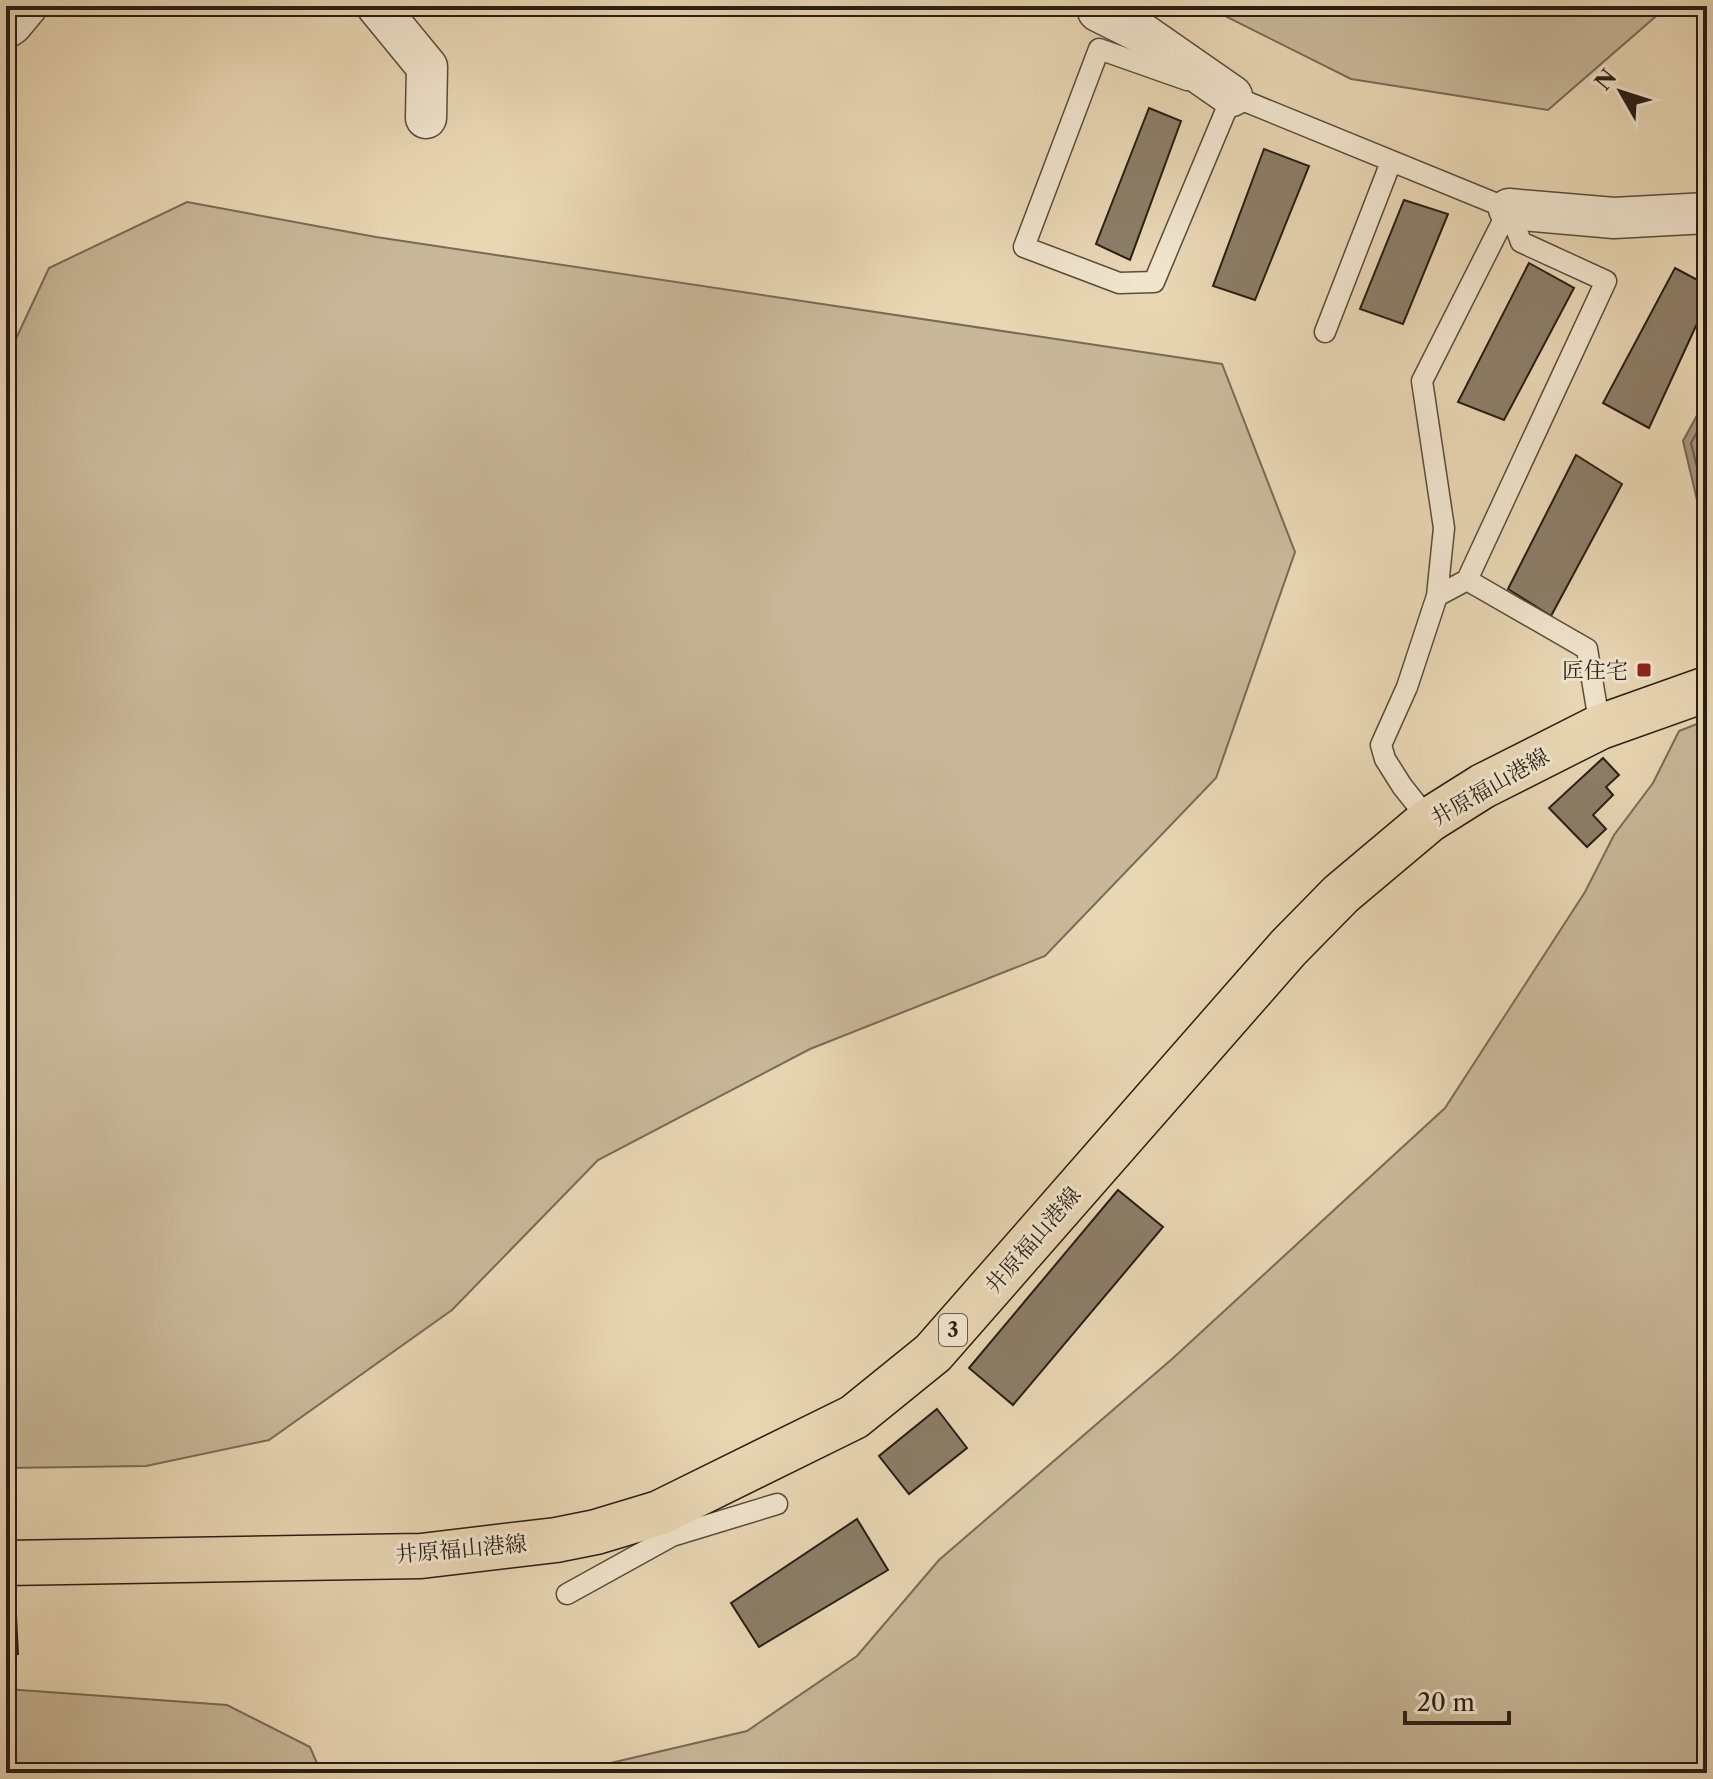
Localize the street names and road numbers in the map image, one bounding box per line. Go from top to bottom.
street label: 井原福山港線 [1426,742,1554,832]
street label: 井原福山港線 [980,1181,1086,1299]
road number: 3 [939,1314,967,1346]
street label: 井原福山港線 [394,1530,528,1568]

